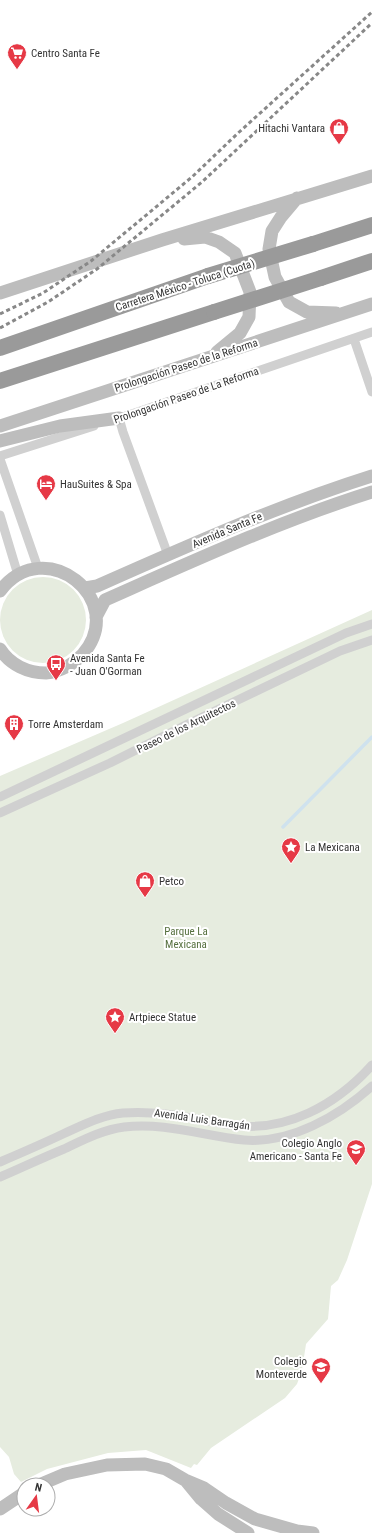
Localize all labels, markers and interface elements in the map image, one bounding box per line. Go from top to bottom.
supermarket icon: Centro Santa Fe [6,42,28,70]
place label: Centro Santa Fe [31,47,100,60]
shop icon: Hitachi Vantara [328,117,350,145]
place label: Hitachi Vantara [258,122,325,135]
street label: Carretera México - Toluca (Cuota) [114,257,256,314]
street label: Prolongación Paseo de la Reforma [113,336,259,395]
street label: Prolongación Paseo de La Reforma [112,365,260,426]
hotel icon: HauSuites & Spa [35,473,57,501]
place label: HauSuites & Spa [60,478,132,491]
street label: Avenida Santa Fe [190,510,264,551]
place label: Avenida Santa Fe - Juan O'Gorman [70,652,145,678]
bus stop icon: Avenida Santa Fe - Juan O'Gorman [45,653,67,681]
street label: Paseo de los Arquitectos [135,697,238,756]
building icon: Torre Amsterdam [3,713,25,741]
place label: Torre Amsterdam [28,718,103,731]
place icon: La Mexicana [280,836,302,864]
place label: La Mexicana [305,841,360,854]
shop icon: Petco [134,870,156,898]
place label: Petco [159,875,185,888]
park label: Parque La Mexicana [164,925,208,951]
place icon: Artpiece Statue [104,1006,126,1034]
place label: Artpiece Statue [129,1011,196,1024]
street label: Avenida Luis Barragán [153,1106,251,1133]
place label: Colegio Anglo Americano - Santa Fe [250,1137,342,1163]
school or university icon: Colegio Anglo Americano - Santa Fe [345,1138,367,1166]
place label: Colegio Monteverde [256,1355,307,1381]
school or university icon: Colegio Monteverde [310,1356,332,1384]
north arrow [16,1477,56,1517]
text: N [33,1481,43,1495]

